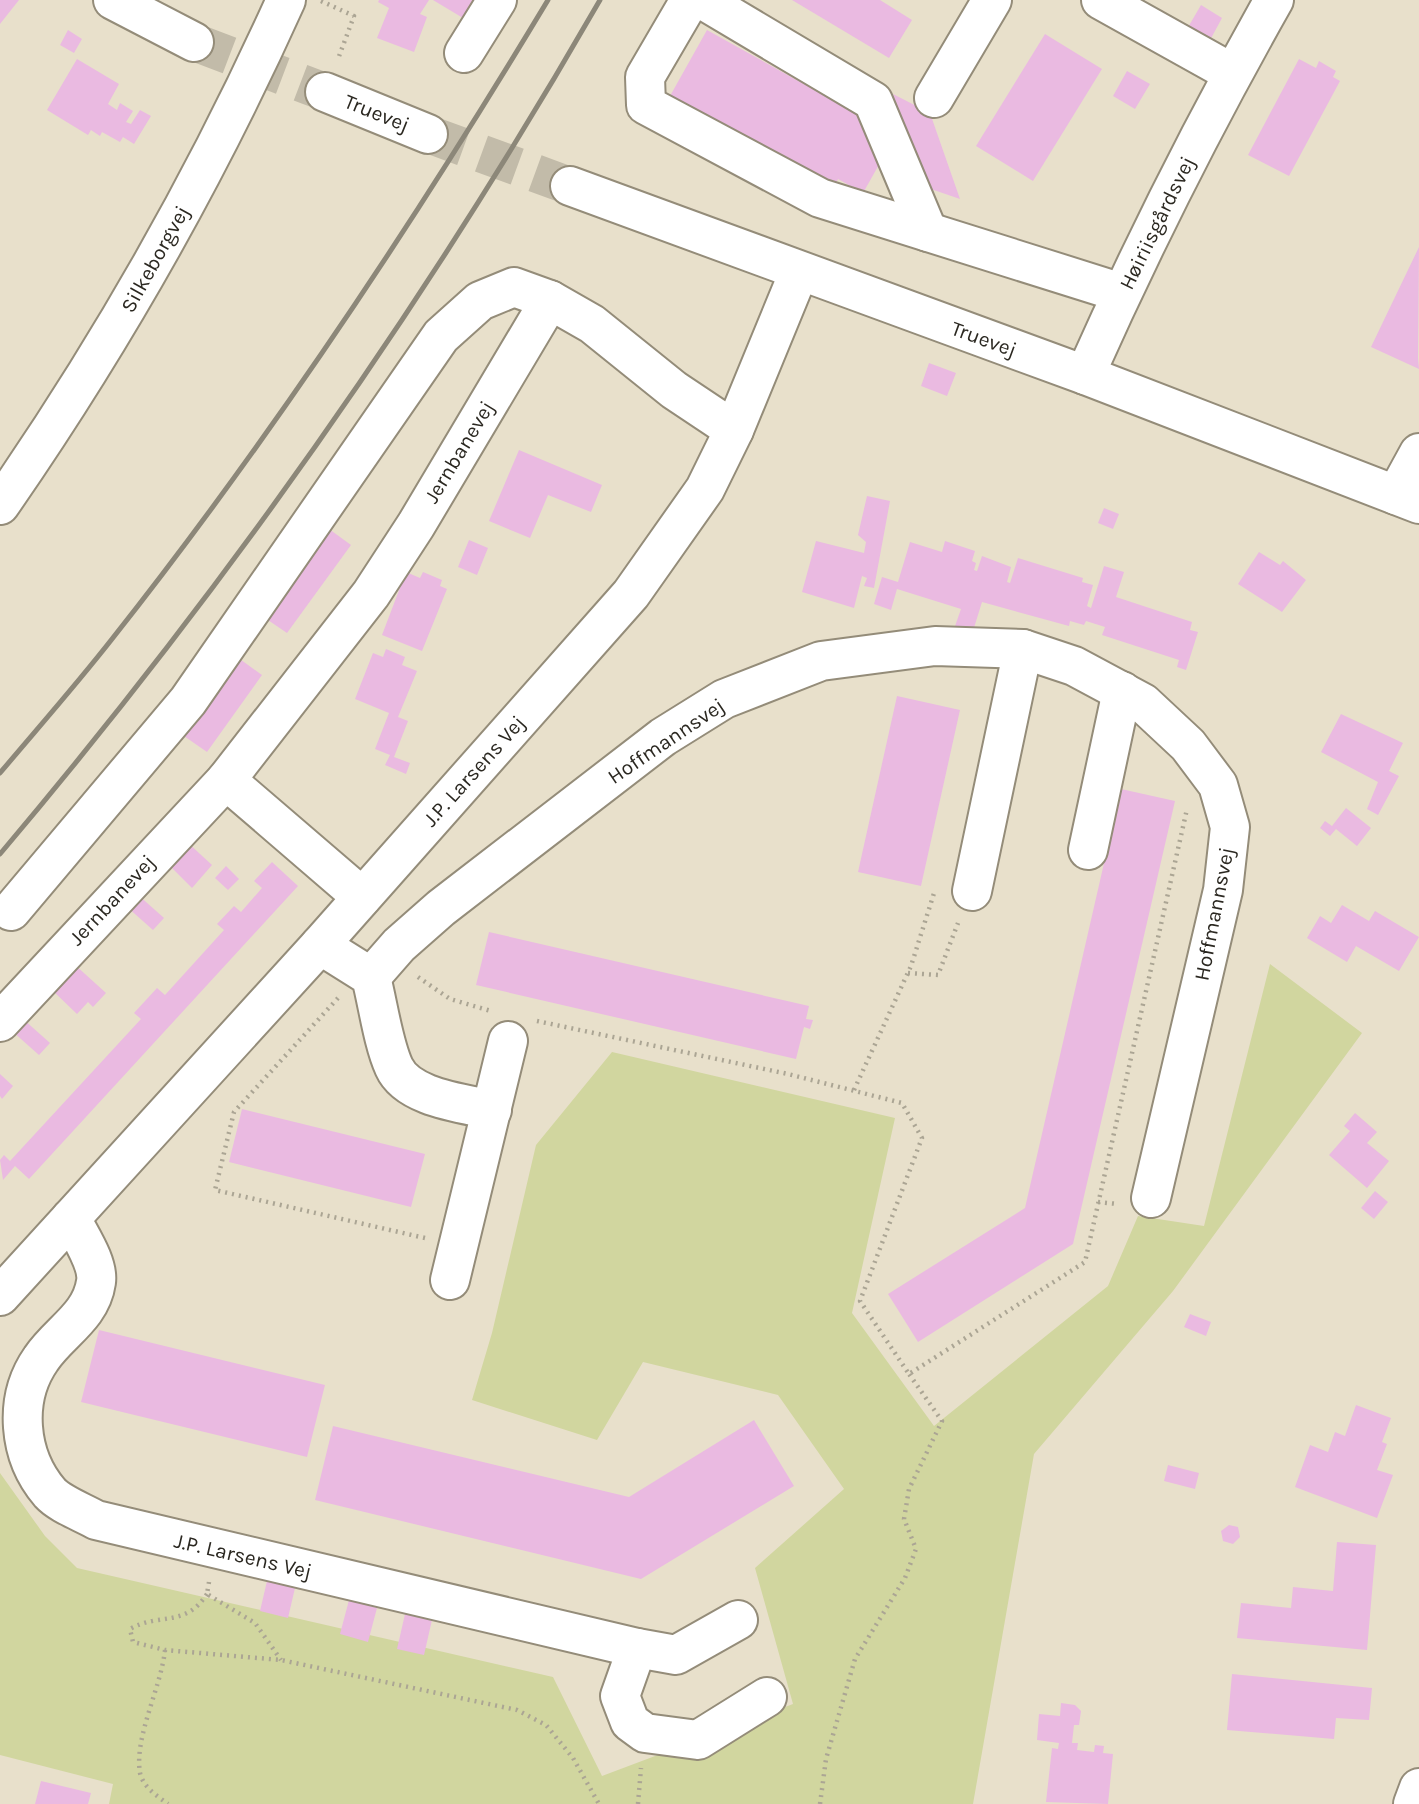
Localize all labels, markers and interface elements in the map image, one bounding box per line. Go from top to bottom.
street label: Truevej [341,89,413,137]
street label: Høiriisgårdsvej [1114,152,1200,294]
street label: Silkeborgvej [116,201,194,317]
street label: Truevej [948,316,1020,362]
street label: Jernbanevej [419,397,499,507]
street label: Hoffmannsvej [603,693,729,789]
street label: J.P. Larsens Vej [418,711,530,831]
street label: Hoffmannsvej [1189,845,1239,983]
street label: Jernbanevej [64,850,160,950]
street label: J.P. Larsens Vej [172,1528,314,1584]

